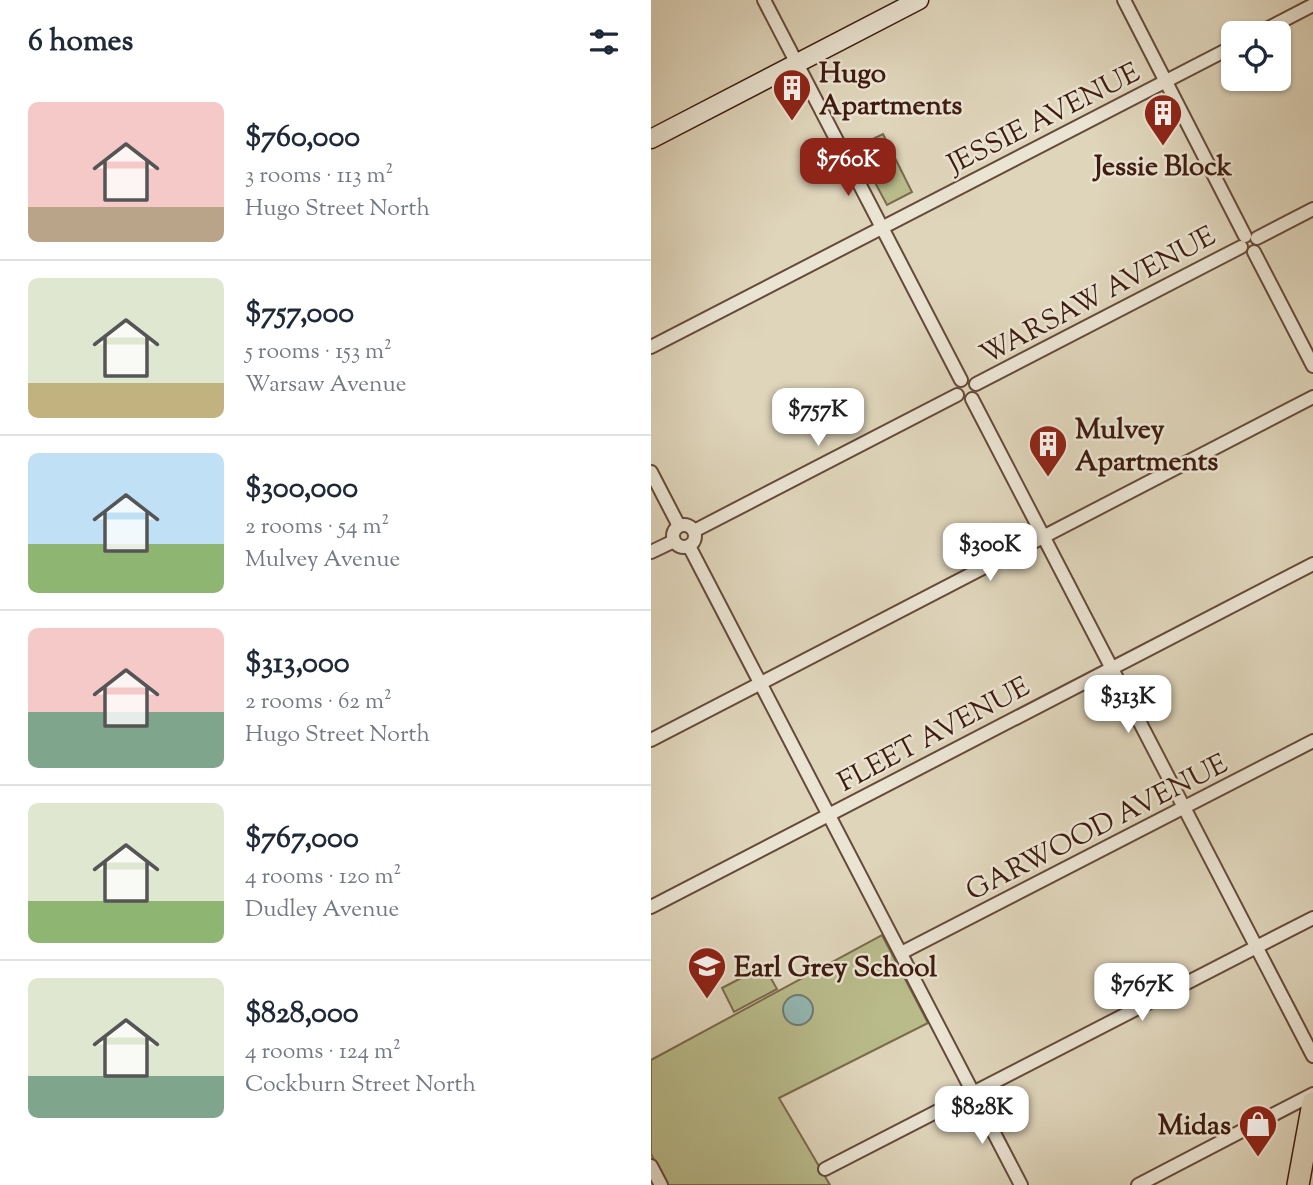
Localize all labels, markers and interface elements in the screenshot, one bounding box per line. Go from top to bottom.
text: 6 homes [28,21,133,64]
map controls [1221,21,1291,91]
button: locate [1221,21,1291,91]
icon: filters [585,23,623,61]
street label: JESSIE AVENUE [940,54,1147,186]
place label: Hugo Apartments [819,55,962,127]
building icon: Hugo Apartments [771,67,813,122]
building icon: Jessie Block [1142,92,1184,147]
text: $760,000 [245,117,360,160]
icon: home [84,130,168,214]
pin: $760K [799,138,897,198]
text: $760K [816,144,880,177]
place label: Jessie Block [1092,148,1233,188]
text: 3 rooms · 113 m² [245,160,393,193]
text: Hugo Street North [245,193,430,226]
street label: WARSAW AVENUE [973,218,1223,376]
text: $757,000 [245,293,354,336]
icon: home [84,306,168,390]
text: 5 rooms · 153 m² [245,336,392,369]
text: Warsaw Avenue [245,369,406,402]
pin: $757K [769,388,867,448]
text: $757K [788,394,848,427]
place label: Mulvey Apartments [1075,411,1218,483]
building icon: Mulvey Apartments [1027,423,1069,478]
text: $300,000 [245,468,358,511]
icon: home [84,481,168,565]
text: 2 rooms · 54 m² [245,511,389,544]
pin: $300K [941,524,1039,583]
text: $300K [959,529,1021,562]
text: Mulvey Avenue [245,544,400,577]
text: $313,000 [245,643,350,686]
icon: home [84,656,168,740]
street label: FLEET AVENUE [831,668,1038,803]
pin: $313K [1079,676,1177,735]
text: $313K [1100,681,1156,714]
text: 2 rooms · 62 m² [245,686,392,719]
text: Hugo Street North [245,719,430,752]
street label: GARWOOD AVENUE [960,745,1235,912]
text: $767,000 [245,818,359,861]
icon: home [84,831,168,915]
text: 4 rooms · 120 m² [245,861,401,894]
text: Dudley Avenue [245,894,399,927]
school or university icon: Earl Grey School [686,945,728,1000]
place label: Earl Grey School [734,949,937,989]
pin: $767K [1093,964,1191,1023]
text: $767K [1110,969,1174,1002]
text: $828,000 [245,993,359,1036]
icon: home [84,1006,168,1090]
text: 4 rooms · 124 m² [245,1036,401,1069]
text: Cockburn Street North [245,1069,476,1102]
pin: $828K [933,1086,1031,1146]
text: $828K [951,1092,1013,1125]
shop icon: Midas [1237,1103,1279,1158]
place label: Midas [1158,1107,1231,1147]

